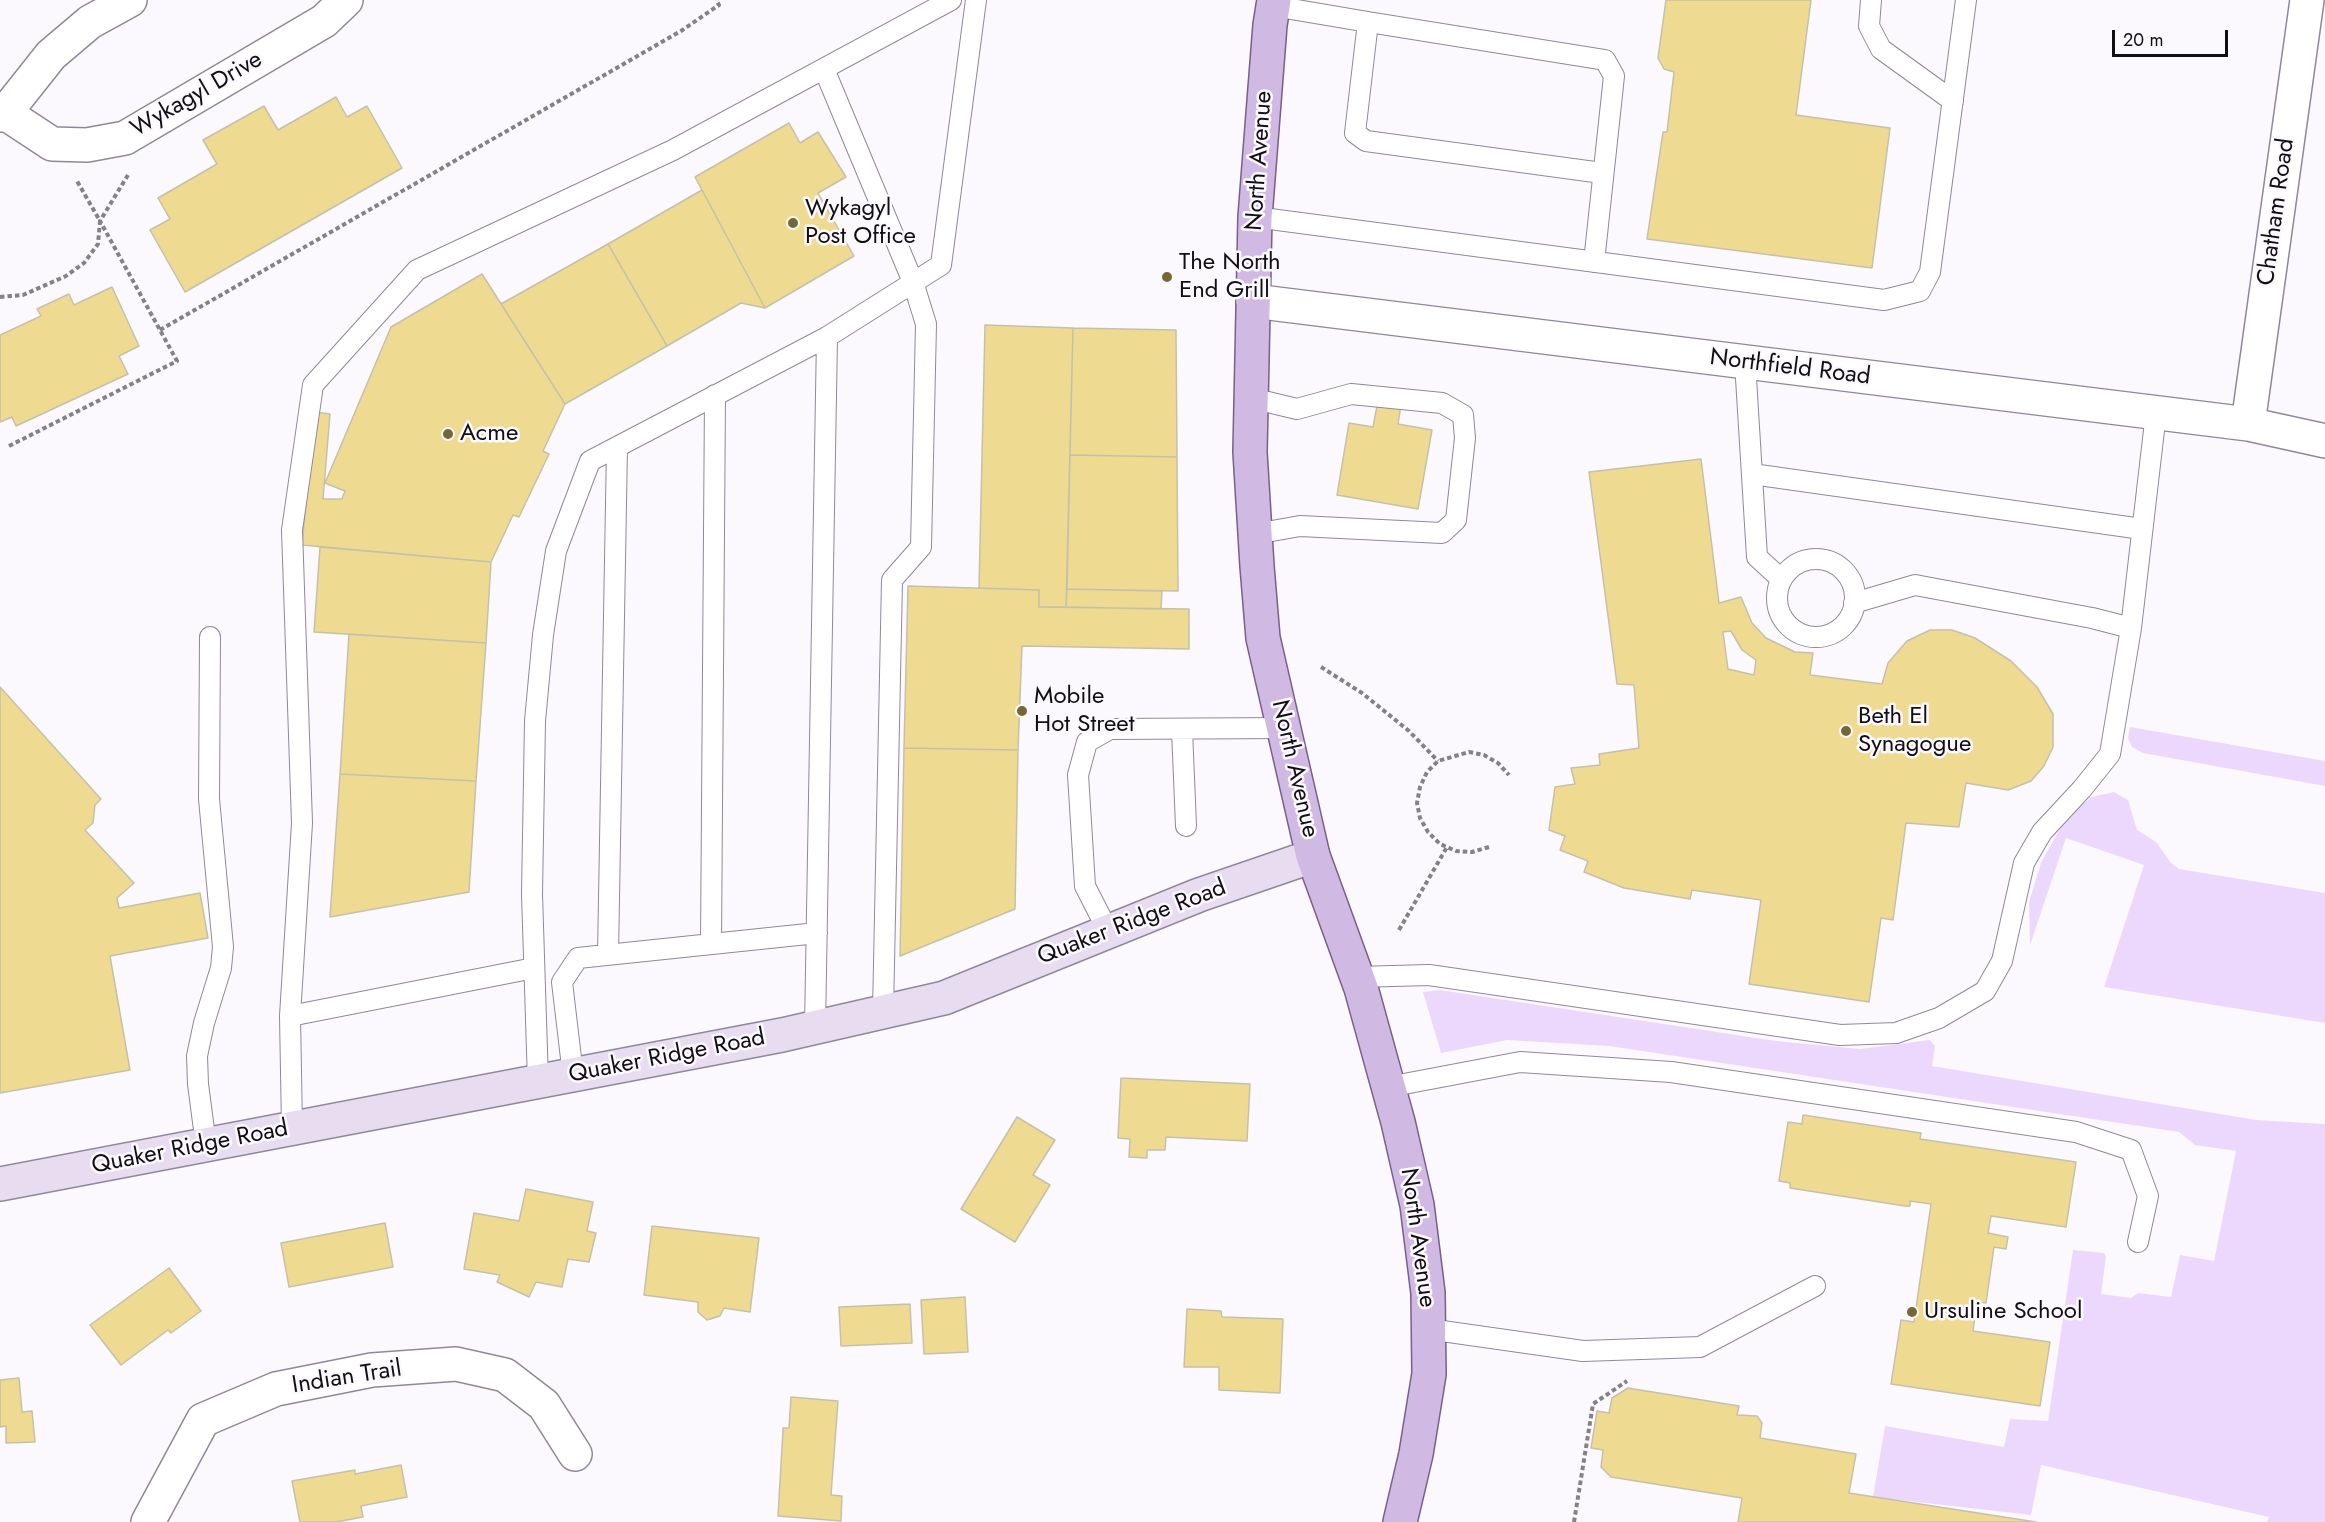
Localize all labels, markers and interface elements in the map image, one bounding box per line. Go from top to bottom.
scale bar [2115,18,2230,56]
text: 20 m [2123,27,2163,53]
street label: Wykagyl Drive [126,46,268,144]
street label: North Avenue [1241,90,1279,232]
street label: Chatham Road [2252,137,2302,287]
place label: Wykagyl Post Office [805,195,916,251]
marker: Wykagyl Post Office [786,216,800,230]
place label: The North End Grill [1179,249,1281,305]
marker: The North End Grill [1160,270,1174,284]
street label: Northfield Road [1708,344,1872,392]
place label: Acme [460,420,518,448]
marker: Acme [441,427,455,441]
place label: Mobile Hot Street [1034,683,1134,739]
street label: North Avenue [1264,697,1324,841]
place label: Beth El Synagogue [1858,703,1971,759]
marker: Mobile Hot Street [1015,704,1029,718]
marker: Beth El Synagogue [1839,724,1853,738]
street label: Quaker Ridge Road [1034,874,1230,972]
street label: Quaker Ridge Road [566,1024,768,1090]
street label: Quaker Ridge Road [89,1115,291,1181]
street label: North Avenue [1393,1167,1441,1309]
place label: Ursuline School [1924,1298,2082,1326]
marker: Ursuline School [1905,1305,1919,1319]
street label: Indian Trail [290,1355,404,1401]

